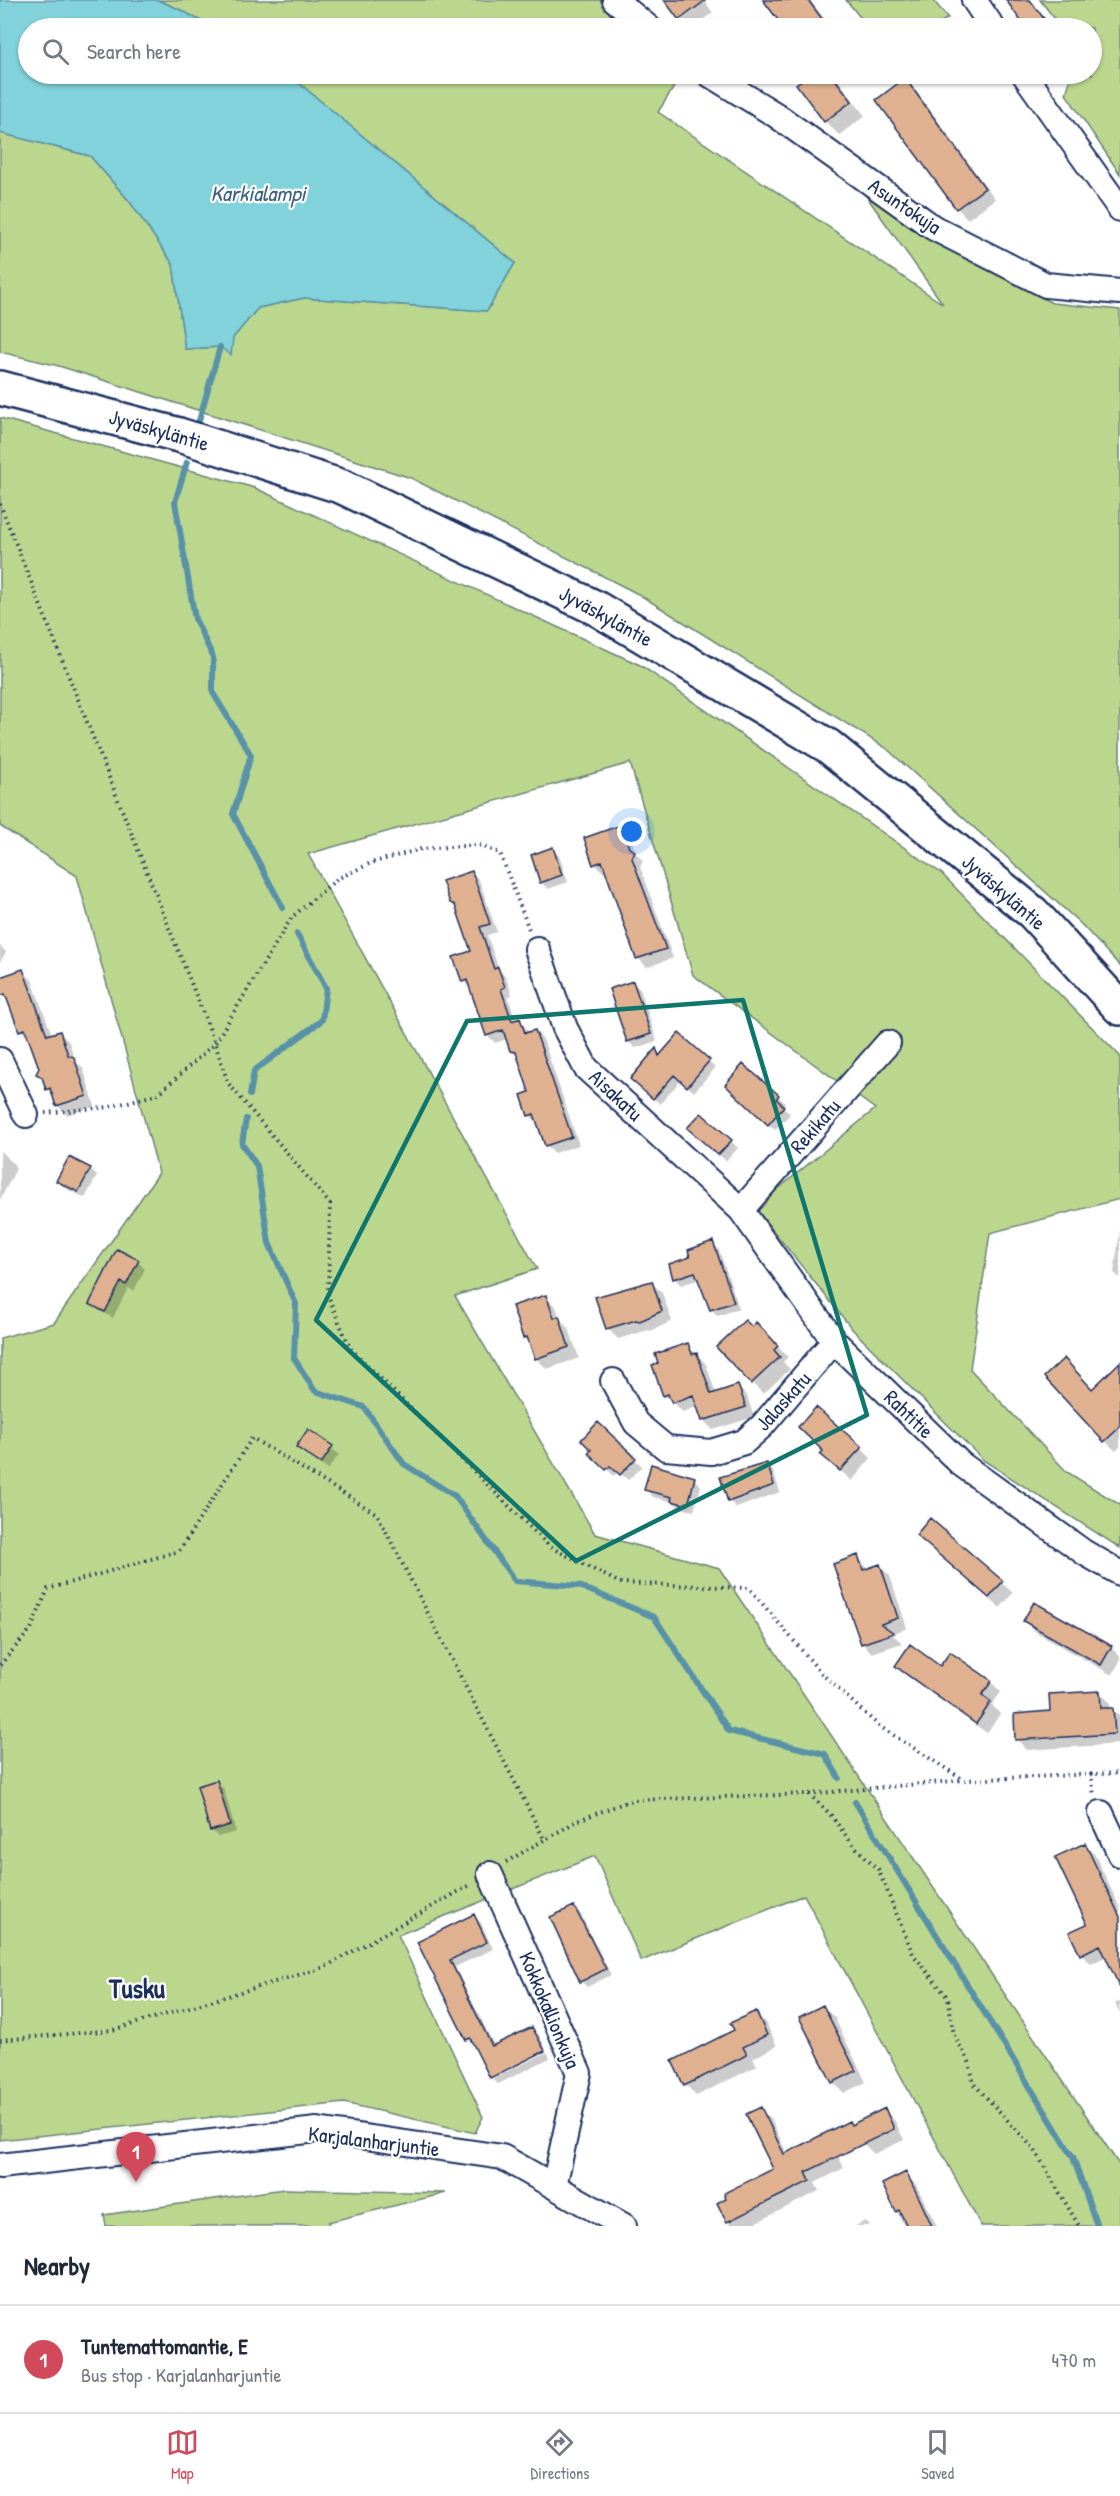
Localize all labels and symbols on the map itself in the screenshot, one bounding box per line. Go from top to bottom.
street label: Asuntokuja [863,171,947,241]
water label: Karkialampi [210,178,308,208]
street label: Jyväskyläntie [106,402,212,458]
street label: Jyväskyläntie [554,578,658,654]
your location [617,817,646,846]
street label: Jyväskyläntie [956,847,1052,937]
street label: Aisakatu [583,1063,650,1128]
street label: Rekikatu [783,1092,847,1160]
street label: Jalaskatu [749,1365,818,1437]
street label: Rahtitie [878,1383,940,1445]
street label: Kokkokallionkuja [512,1947,588,2073]
district label: Tusku [108,1970,165,2006]
street label: Karjalanharjuntie [307,2119,441,2163]
pin: 1 [116,2132,156,2182]

